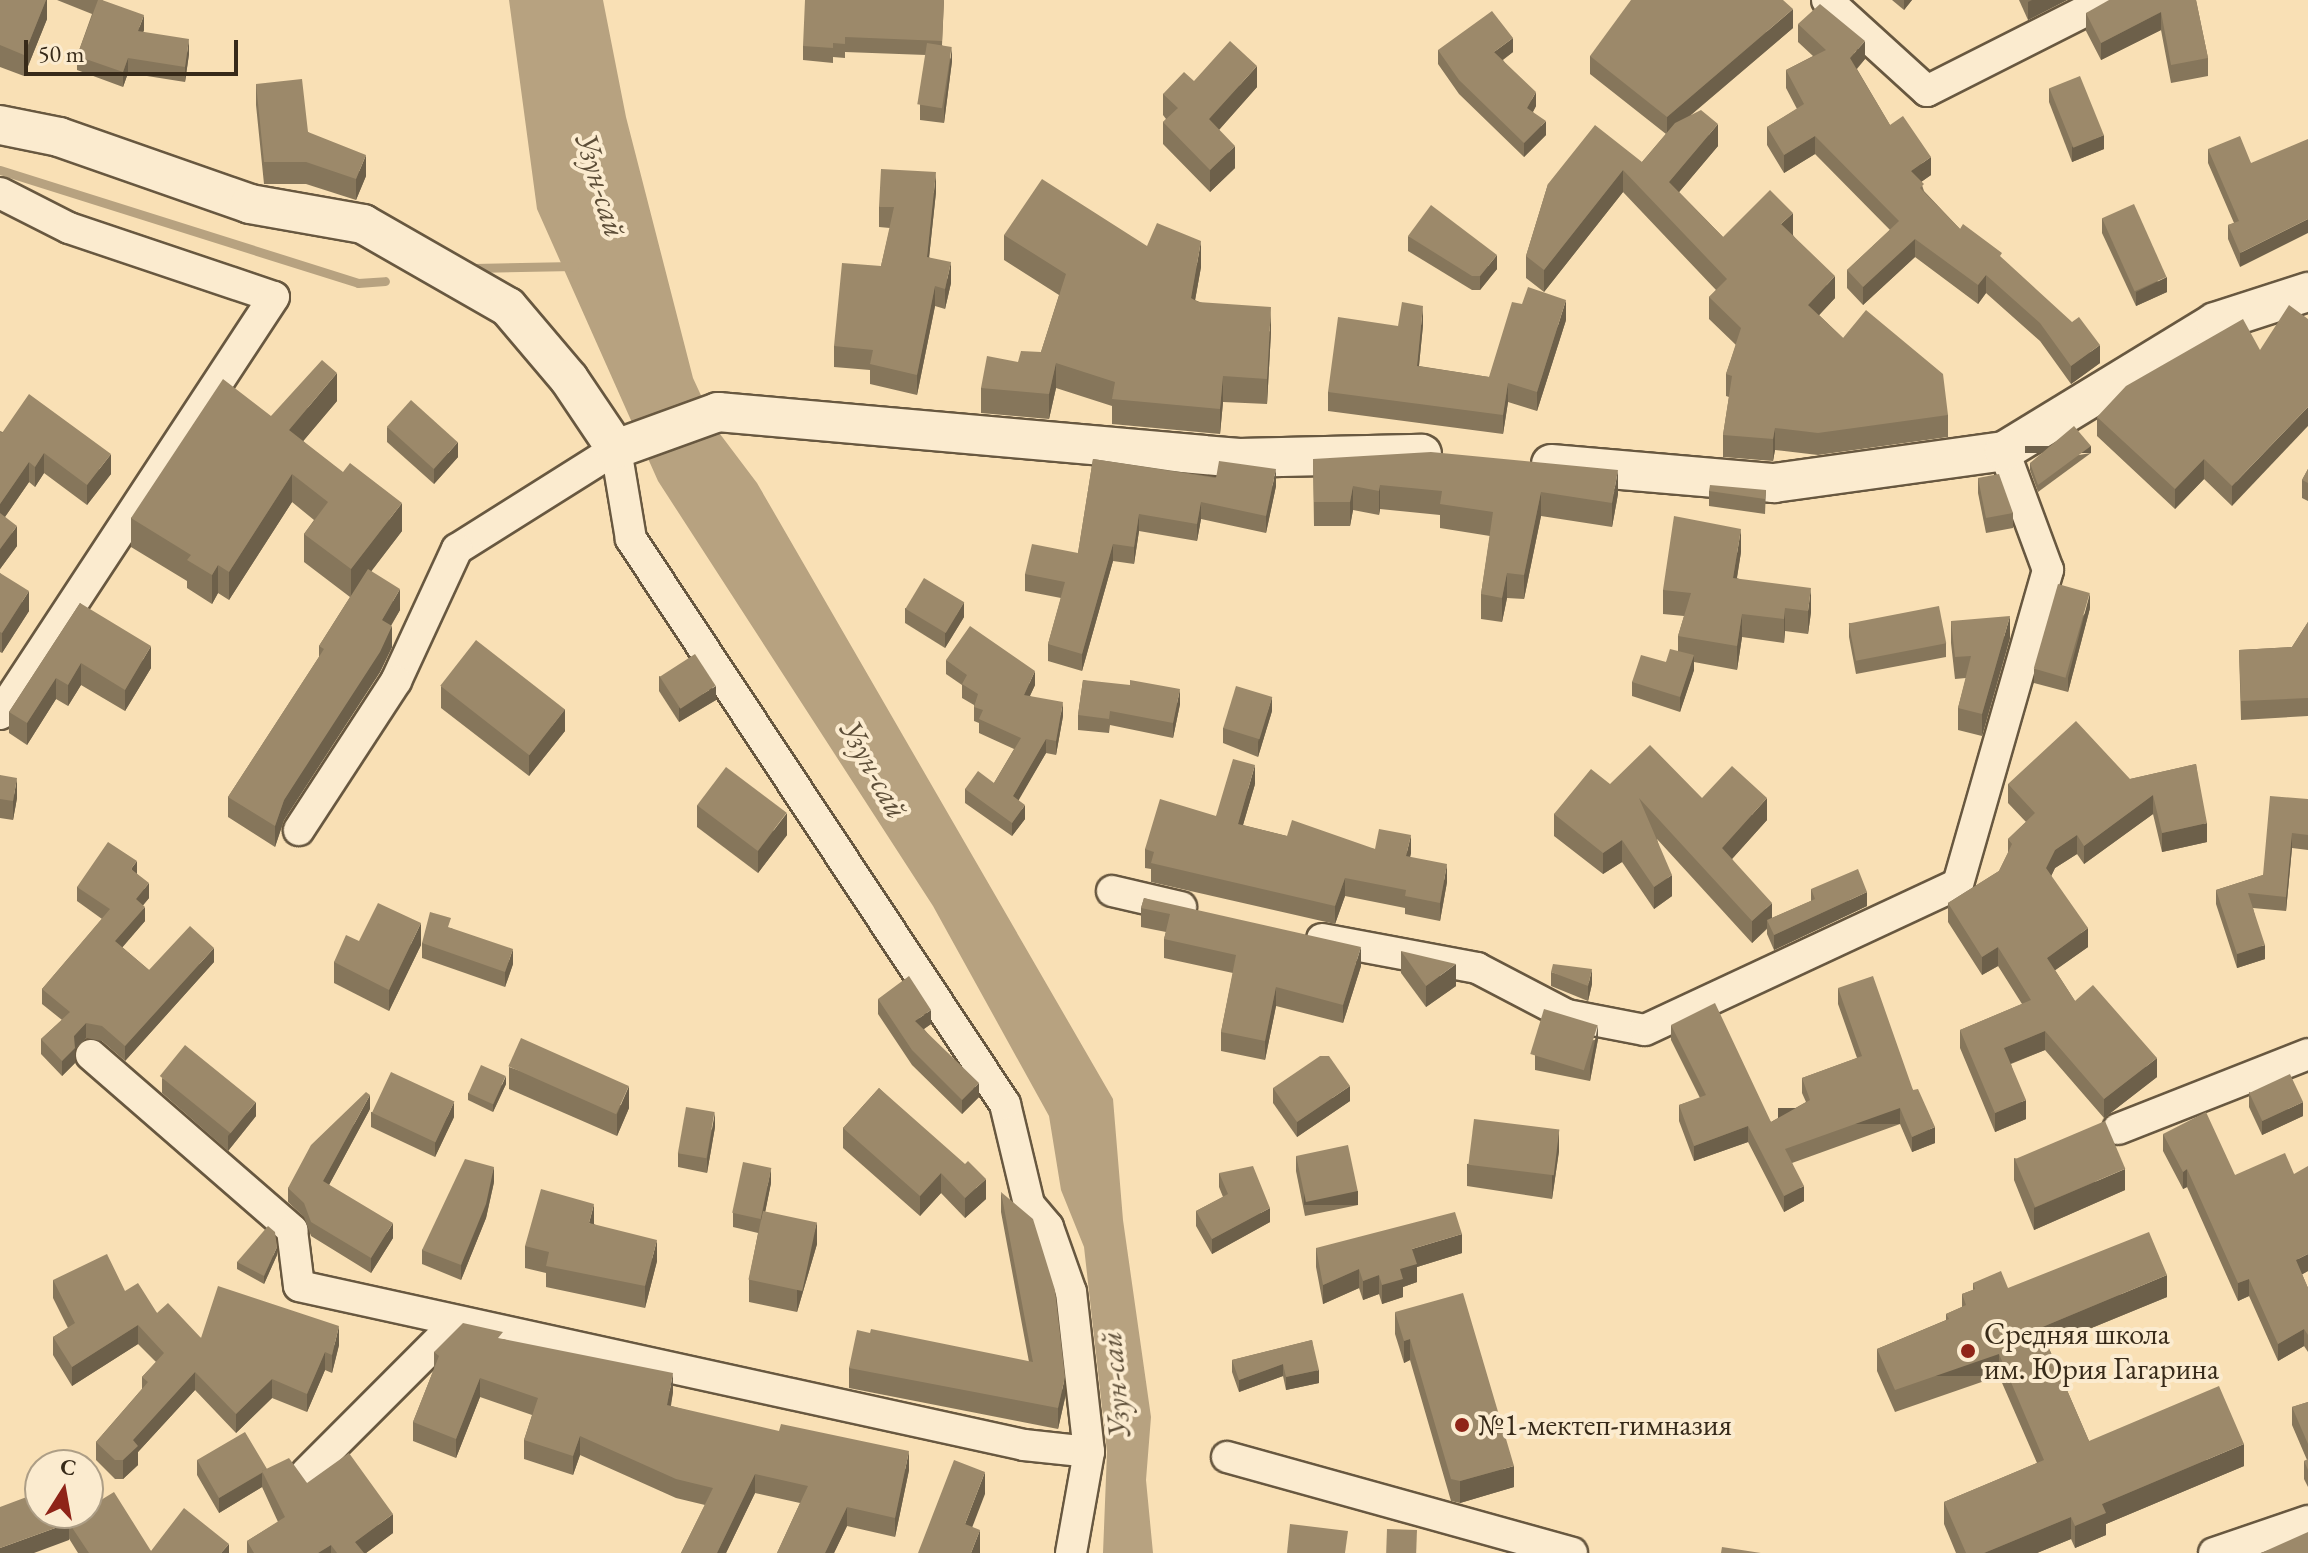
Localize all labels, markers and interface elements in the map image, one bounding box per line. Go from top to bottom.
scale bar [28,24,242,74]
text: 50 m [38,38,85,69]
water label: Узун-сай [567,128,635,242]
water label: Узун-сай [831,713,917,825]
place label: Средняя школа им. Юрия Гагарина [1984,1316,2219,1386]
water label: Узун-сай [1091,1330,1139,1440]
marker: Средняя школа им. Юрия Гагарина [1959,1342,1977,1360]
place label: №1-мектеп-гимназия [1478,1407,1732,1443]
marker: №1-мектеп-гимназия [1453,1416,1471,1434]
north arrow [24,1449,104,1529]
text: С [58,1451,79,1483]

